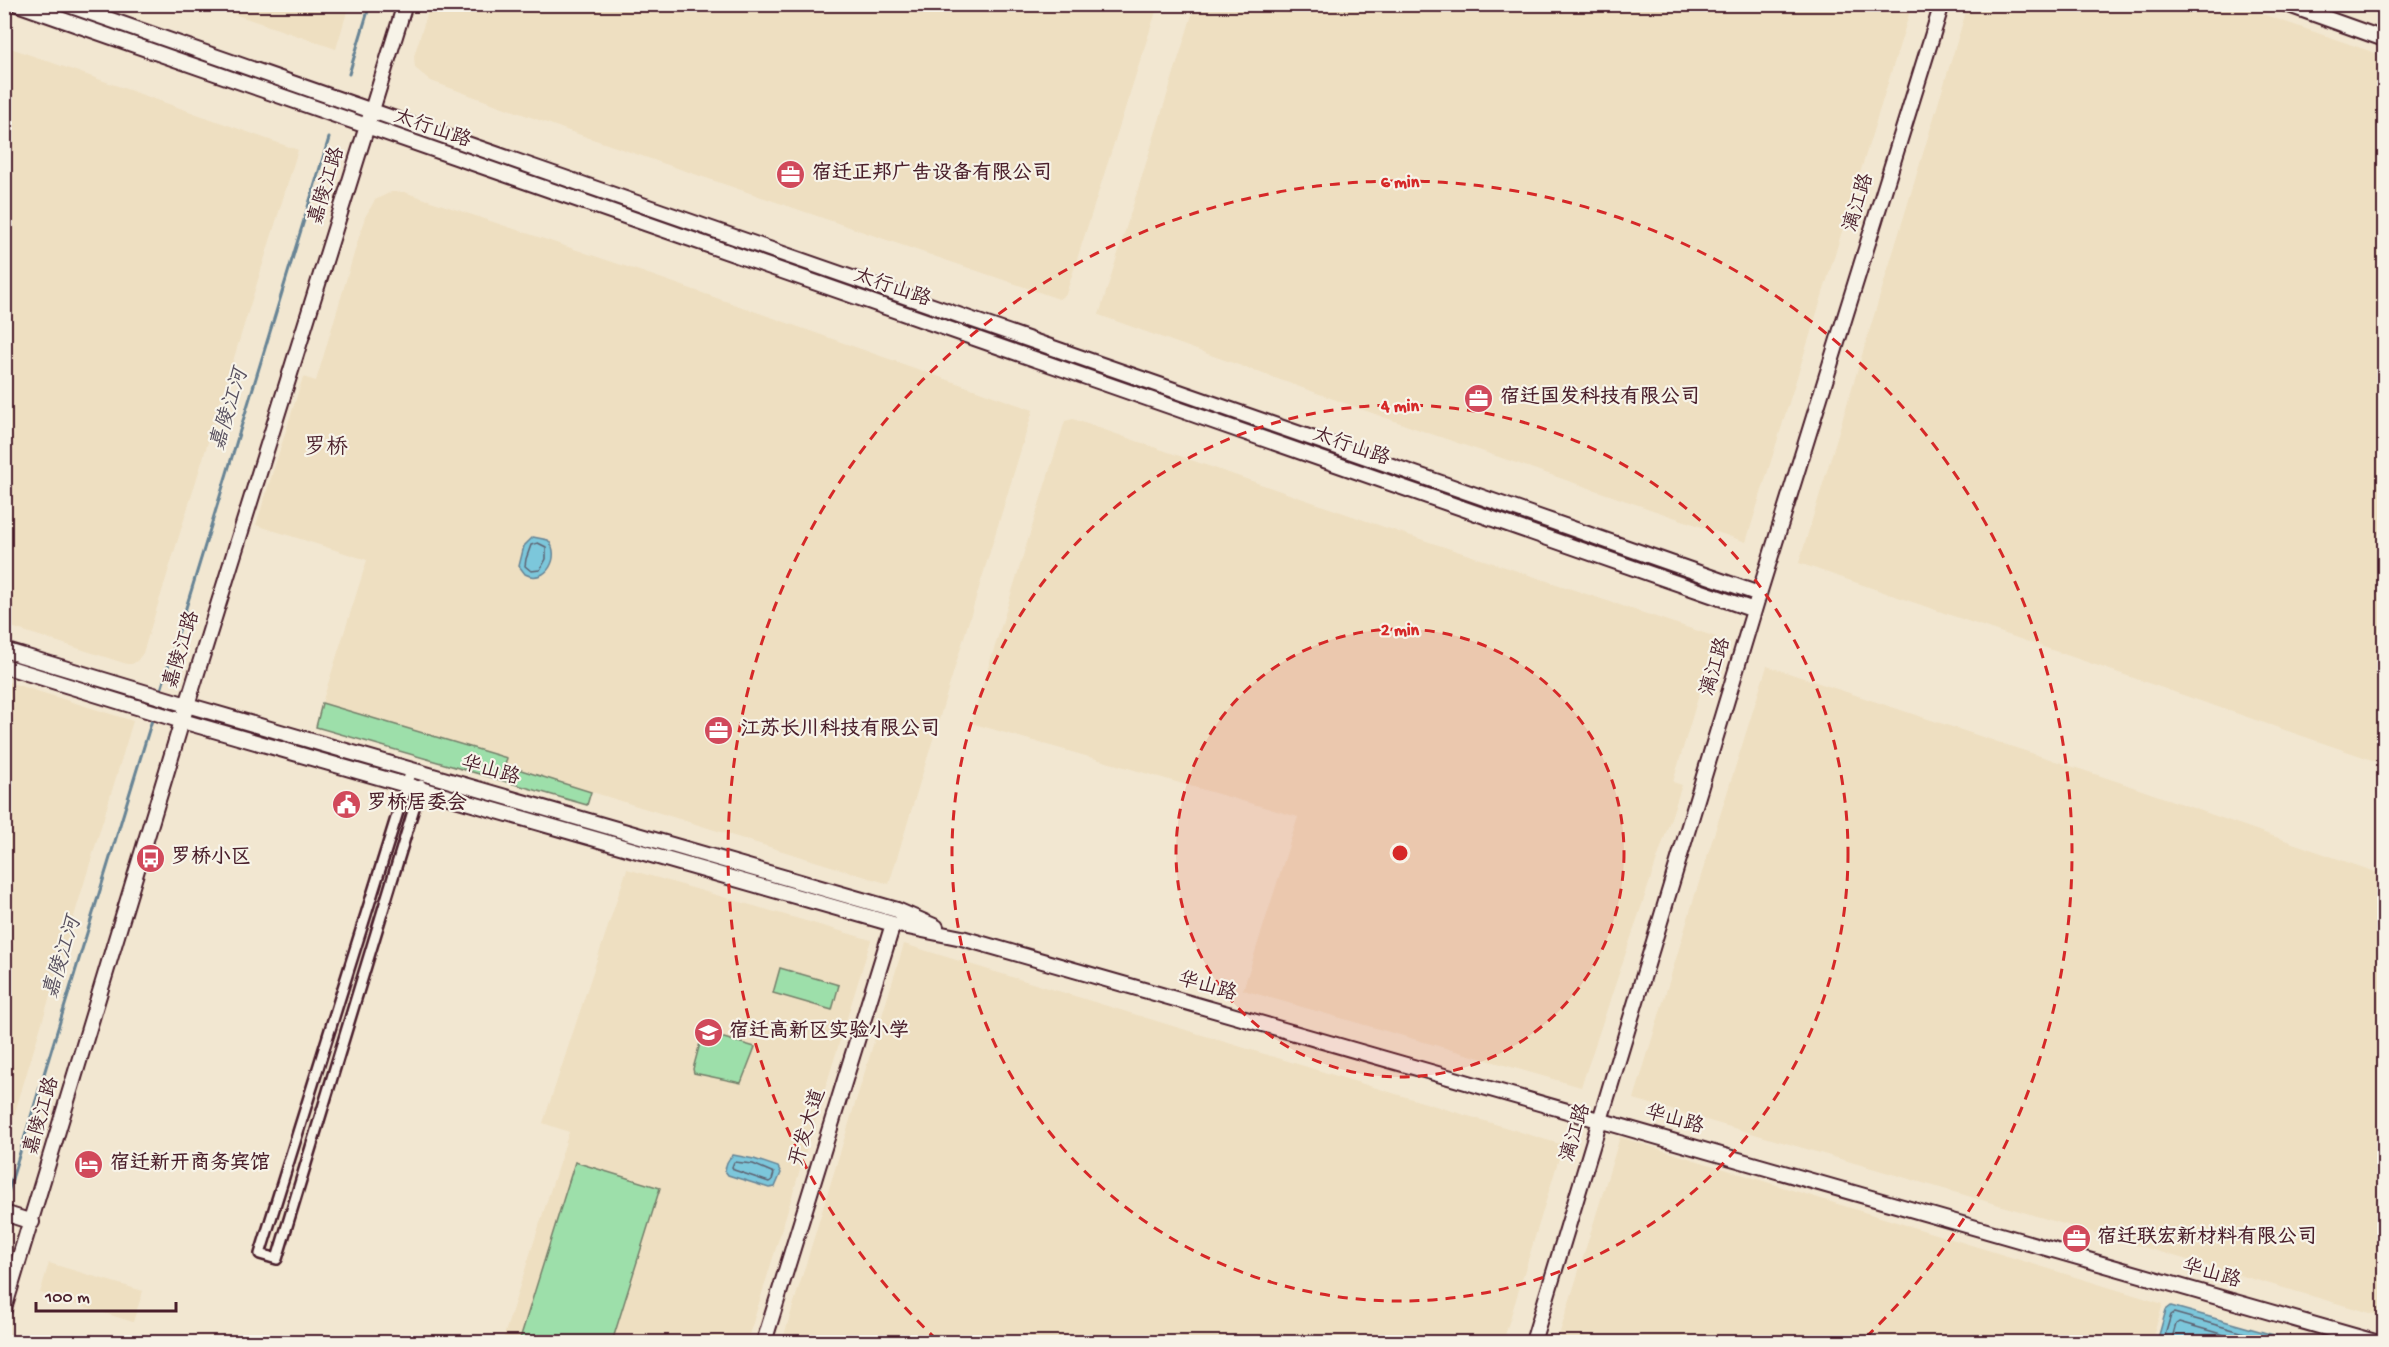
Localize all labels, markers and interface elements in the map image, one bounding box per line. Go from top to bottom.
street label: 太行山路 [390,104,475,154]
street label: 嘉陵江路 [303,143,351,228]
office icon: 宿迁正邦广告设备有限公司 [775,158,807,190]
place label: 宿迁正邦广告设备有限公司 [812,161,1052,186]
street label: 漓江路 [1838,169,1880,235]
text: 6 min [1381,173,1420,194]
street label: 太行山路 [850,263,935,313]
water label: 嘉陵江河 [205,363,256,454]
office icon: 宿迁国发科技有限公司 [1463,382,1495,414]
place label: 宿迁国发科技有限公司 [1500,385,1700,410]
text: 4 min [1380,397,1419,418]
street label: 太行山路 [1309,422,1394,472]
district label: 罗桥 [304,435,348,462]
street label: 嘉陵江路 [158,607,206,692]
text: 2 min [1381,621,1420,642]
street label: 漓江路 [1695,633,1737,699]
office icon: 江苏长川科技有限公司 [703,714,735,746]
place label: 江苏长川科技有限公司 [740,717,940,742]
street label: 华山路 [458,751,524,792]
public building icon: 罗桥居委会 [330,788,362,820]
place label: 罗桥居委会 [367,791,467,816]
bus stop icon: 罗桥小区 [134,842,166,874]
centre of rings [1390,843,1410,863]
place label: 罗桥小区 [171,845,251,870]
water label: 嘉陵江河 [38,911,89,1002]
street label: 华山路 [1175,967,1241,1008]
school or university icon: 宿迁高新区实验小学 [692,1016,724,1048]
place label: 宿迁高新区实验小学 [729,1019,909,1044]
street label: 嘉陵江路 [19,1073,65,1158]
street label: 开发大道 [784,1086,832,1170]
street label: 漓江路 [1555,1099,1597,1165]
street label: 华山路 [1642,1100,1708,1141]
hotel icon: 宿迁新开商务宾馆 [73,1148,105,1180]
place label: 宿迁新开商务宾馆 [110,1151,270,1176]
office icon: 宿迁联宏新材料有限公司 [2060,1222,2092,1254]
place label: 宿迁联宏新材料有限公司 [2097,1225,2317,1250]
street label: 华山路 [2179,1254,2245,1295]
scale bar [36,1275,176,1313]
text: 100 m [44,1288,90,1309]

